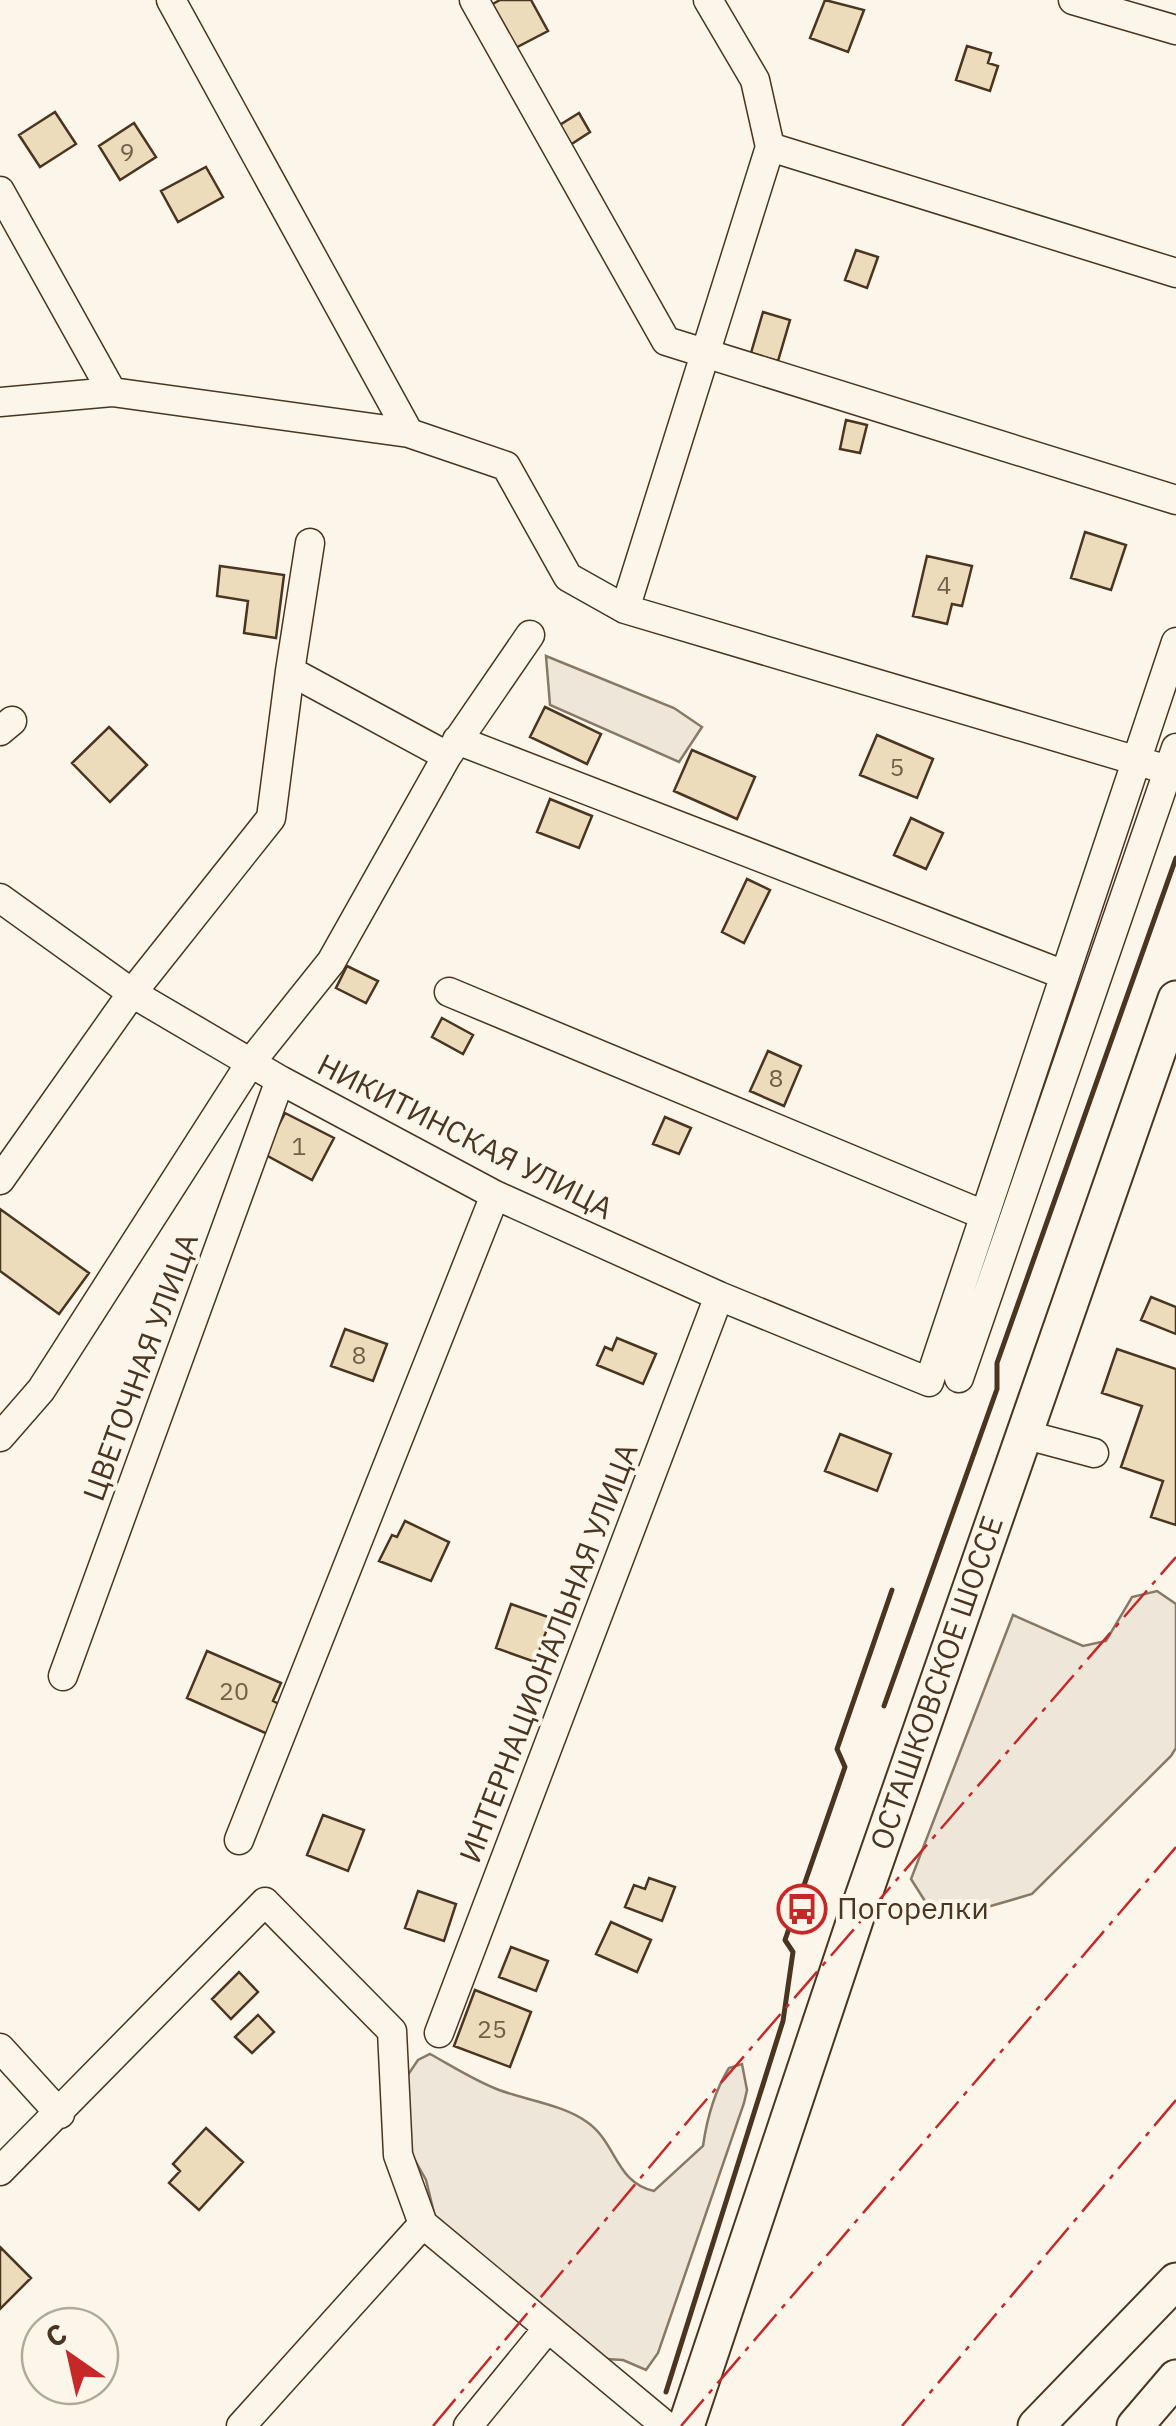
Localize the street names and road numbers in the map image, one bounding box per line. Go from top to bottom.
street label: НИКИТИНСКАЯ УЛИЦА [311,1044,620,1227]
street label: ЦВЕТОЧНАЯ УЛИЦА [73,1227,206,1506]
street label: ИНТЕРНАЦИОНАЛЬНАЯ УЛИЦА [449,1437,646,1868]
street label: ОСТАШКОВСКОЕ ШОССЕ [860,1510,1011,1855]

